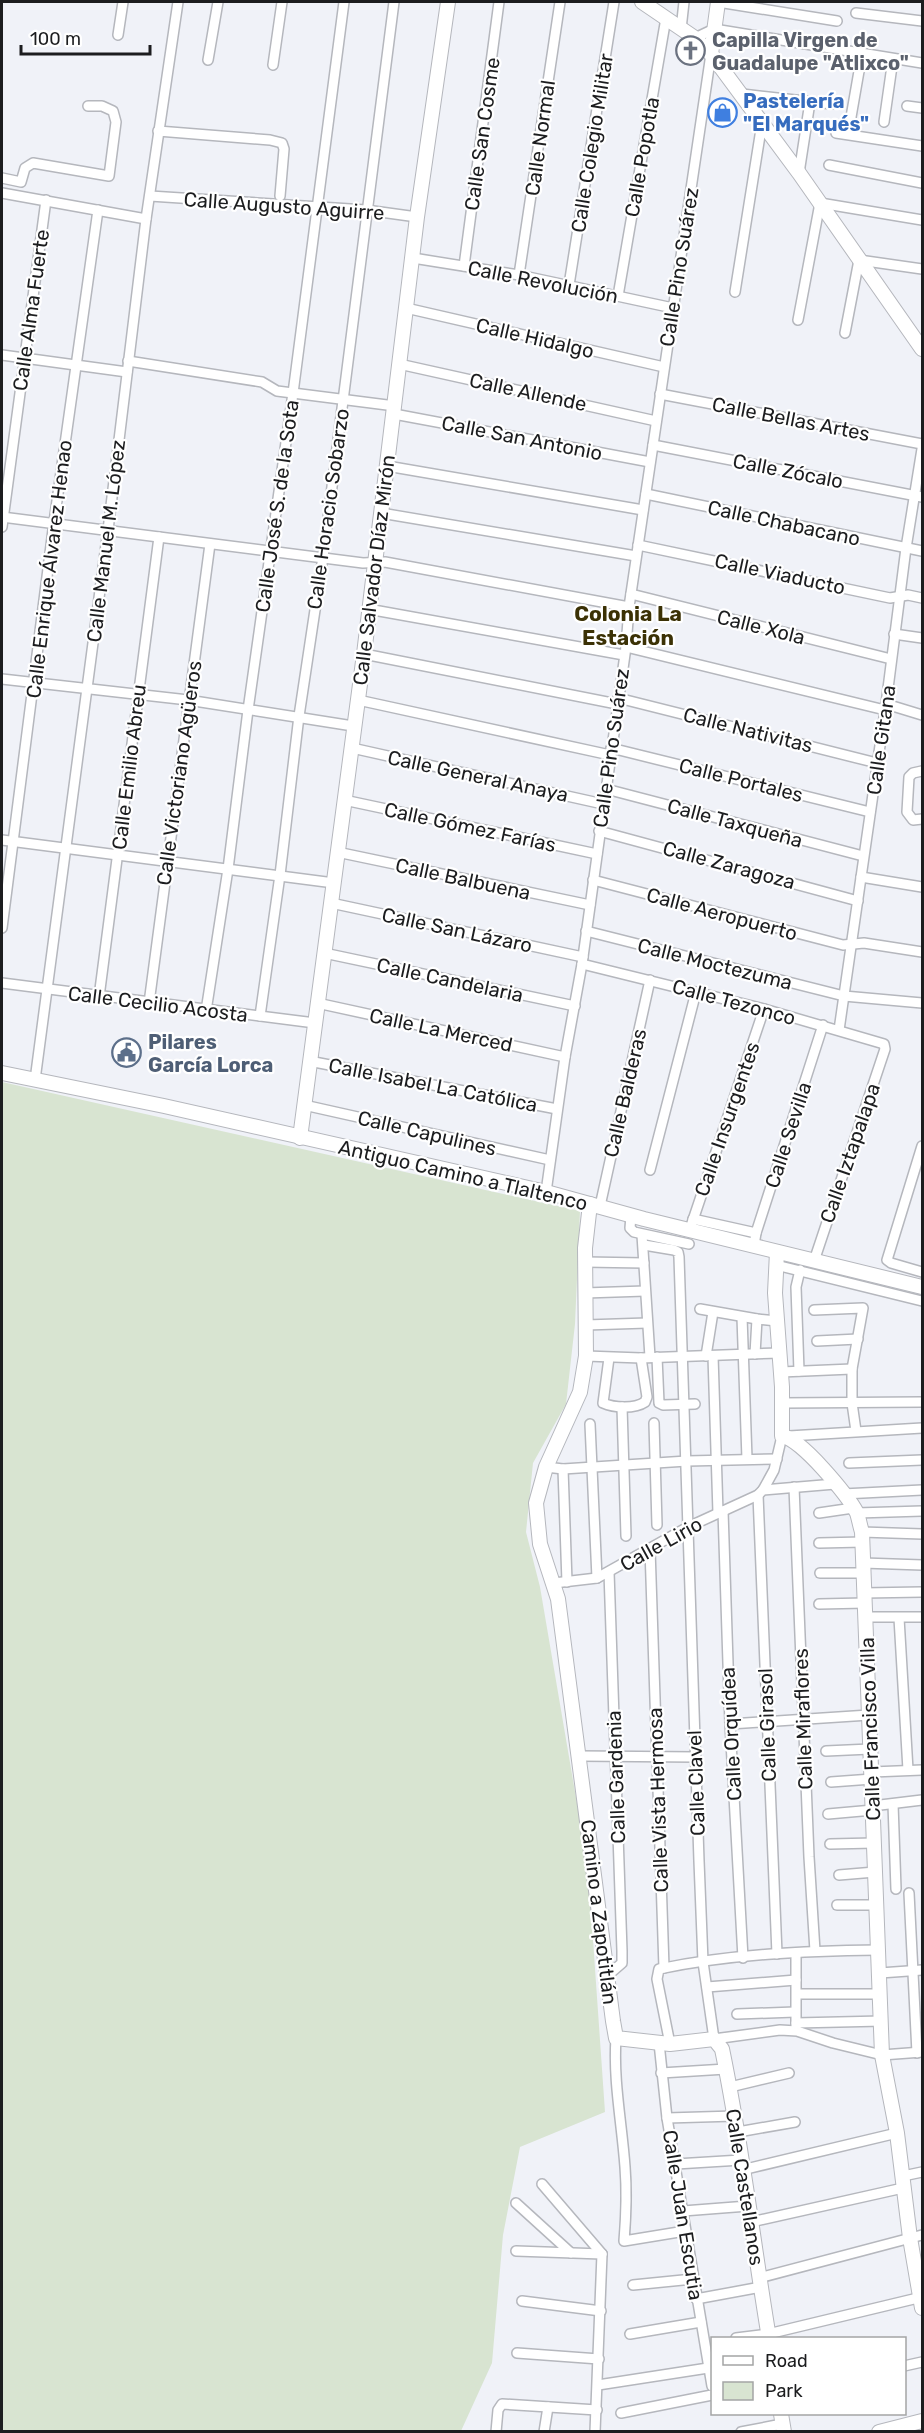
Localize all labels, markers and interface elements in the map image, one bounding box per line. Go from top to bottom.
scale bar [21,18,150,56]
text: 100 m [30,28,81,50]
place label: Capilla Virgen de Guadalupe "Atlixco" [712,28,909,75]
church icon: Capilla Virgen de Guadalupe "Atlixco" [675,35,707,67]
street label: Calle Colegio Militar [566,51,618,234]
street label: Calle San Cosme [459,56,505,212]
street label: Calle Normal [520,78,560,198]
place label: Pastelería "El Marqués" [743,89,869,136]
street label: Calle Popotla [620,95,664,219]
shop icon: Pastelería "El Marqués" [706,97,738,129]
street label: Calle Pino Suárez [655,186,703,348]
street label: Calle Augusto Aguirre [183,187,385,225]
street label: Calle Alma Fuerte [8,228,54,392]
street label: Calle Revolución [466,256,620,308]
street label: Calle Hidalgo [474,313,596,363]
street label: Calle Allende [467,368,589,416]
street label: Calle Bellas Artes [710,392,872,446]
street label: Calle José S. de la Sota [250,398,304,614]
street label: Calle Horacio Sobarzo [302,407,354,611]
street label: Calle San Antonio [440,411,604,465]
street label: Calle Enrique Álvarez Henao [21,438,77,700]
street label: Calle Manuel M. López [82,438,130,644]
street label: Calle Zócalo [731,449,845,493]
street label: Calle Salvador Díaz Mirón [348,453,400,687]
street label: Calle Chabacano [706,495,862,551]
street label: Calle Viaducto [713,548,847,600]
district label: Colonia La Estación [574,601,682,650]
street label: Calle Xola [715,605,807,649]
street label: Calle Victoriano Agüeros [151,659,207,887]
street label: Calle Pino Suárez [588,667,634,829]
street label: Calle Emilio Abreu [107,683,151,851]
street label: Calle Gitana [861,684,901,796]
street label: Calle Nativitas [681,702,815,758]
street label: Calle General Anaya [385,745,571,807]
street label: Calle Portales [676,753,806,807]
street label: Calle Taxqueña [665,793,805,853]
street label: Calle Gómez Farías [382,797,558,857]
street label: Calle Zaragoza [660,836,798,894]
street label: Calle Balbuena [393,853,533,905]
street label: Calle Aeropuerto [644,882,800,946]
street label: Calle San Lázaro [380,902,534,958]
street label: Calle Moctezuma [635,933,795,995]
street label: Calle Candelaria [375,953,525,1007]
street label: Calle Tezonco [670,974,798,1030]
street label: Calle Cecilio Acosta [67,981,249,1027]
street label: Calle La Merced [367,1003,515,1057]
street label: Calle Balderas [599,1026,651,1160]
place label: Pilares García Lorca [148,1030,273,1077]
public building icon: Pilares García Lorca [111,1037,143,1069]
street label: Calle Insurgentes [689,1039,765,1199]
street label: Calle Isabel La Católica [327,1053,539,1117]
street label: Calle Sevilla [760,1079,816,1191]
street label: Calle Iztapalapa [815,1080,885,1226]
street label: Calle Capulines [355,1105,499,1161]
street label: Antiguo Camino a Tlaltenco [336,1135,590,1215]
street label: Calle Lirio [616,1512,706,1576]
street label: Calle Francisco Villa [855,1637,885,1821]
street label: Calle Miraflores [789,1648,817,1790]
street label: Calle Orquídea [716,1666,746,1802]
street label: Calle Girasol [753,1668,781,1782]
street label: Calle Vista Hermosa [643,1707,673,1893]
street label: Calle Gardenia [602,1710,630,1844]
street label: Calle Clavel [682,1730,710,1836]
street label: Camino a Zapotitlán [576,1818,622,2006]
street label: Calle Castellanos [721,2107,769,2267]
street label: Calle Juan Escutia [658,2128,708,2302]
legend [711,2337,906,2415]
text: Road [765,2350,808,2372]
text: Park [765,2380,803,2402]

